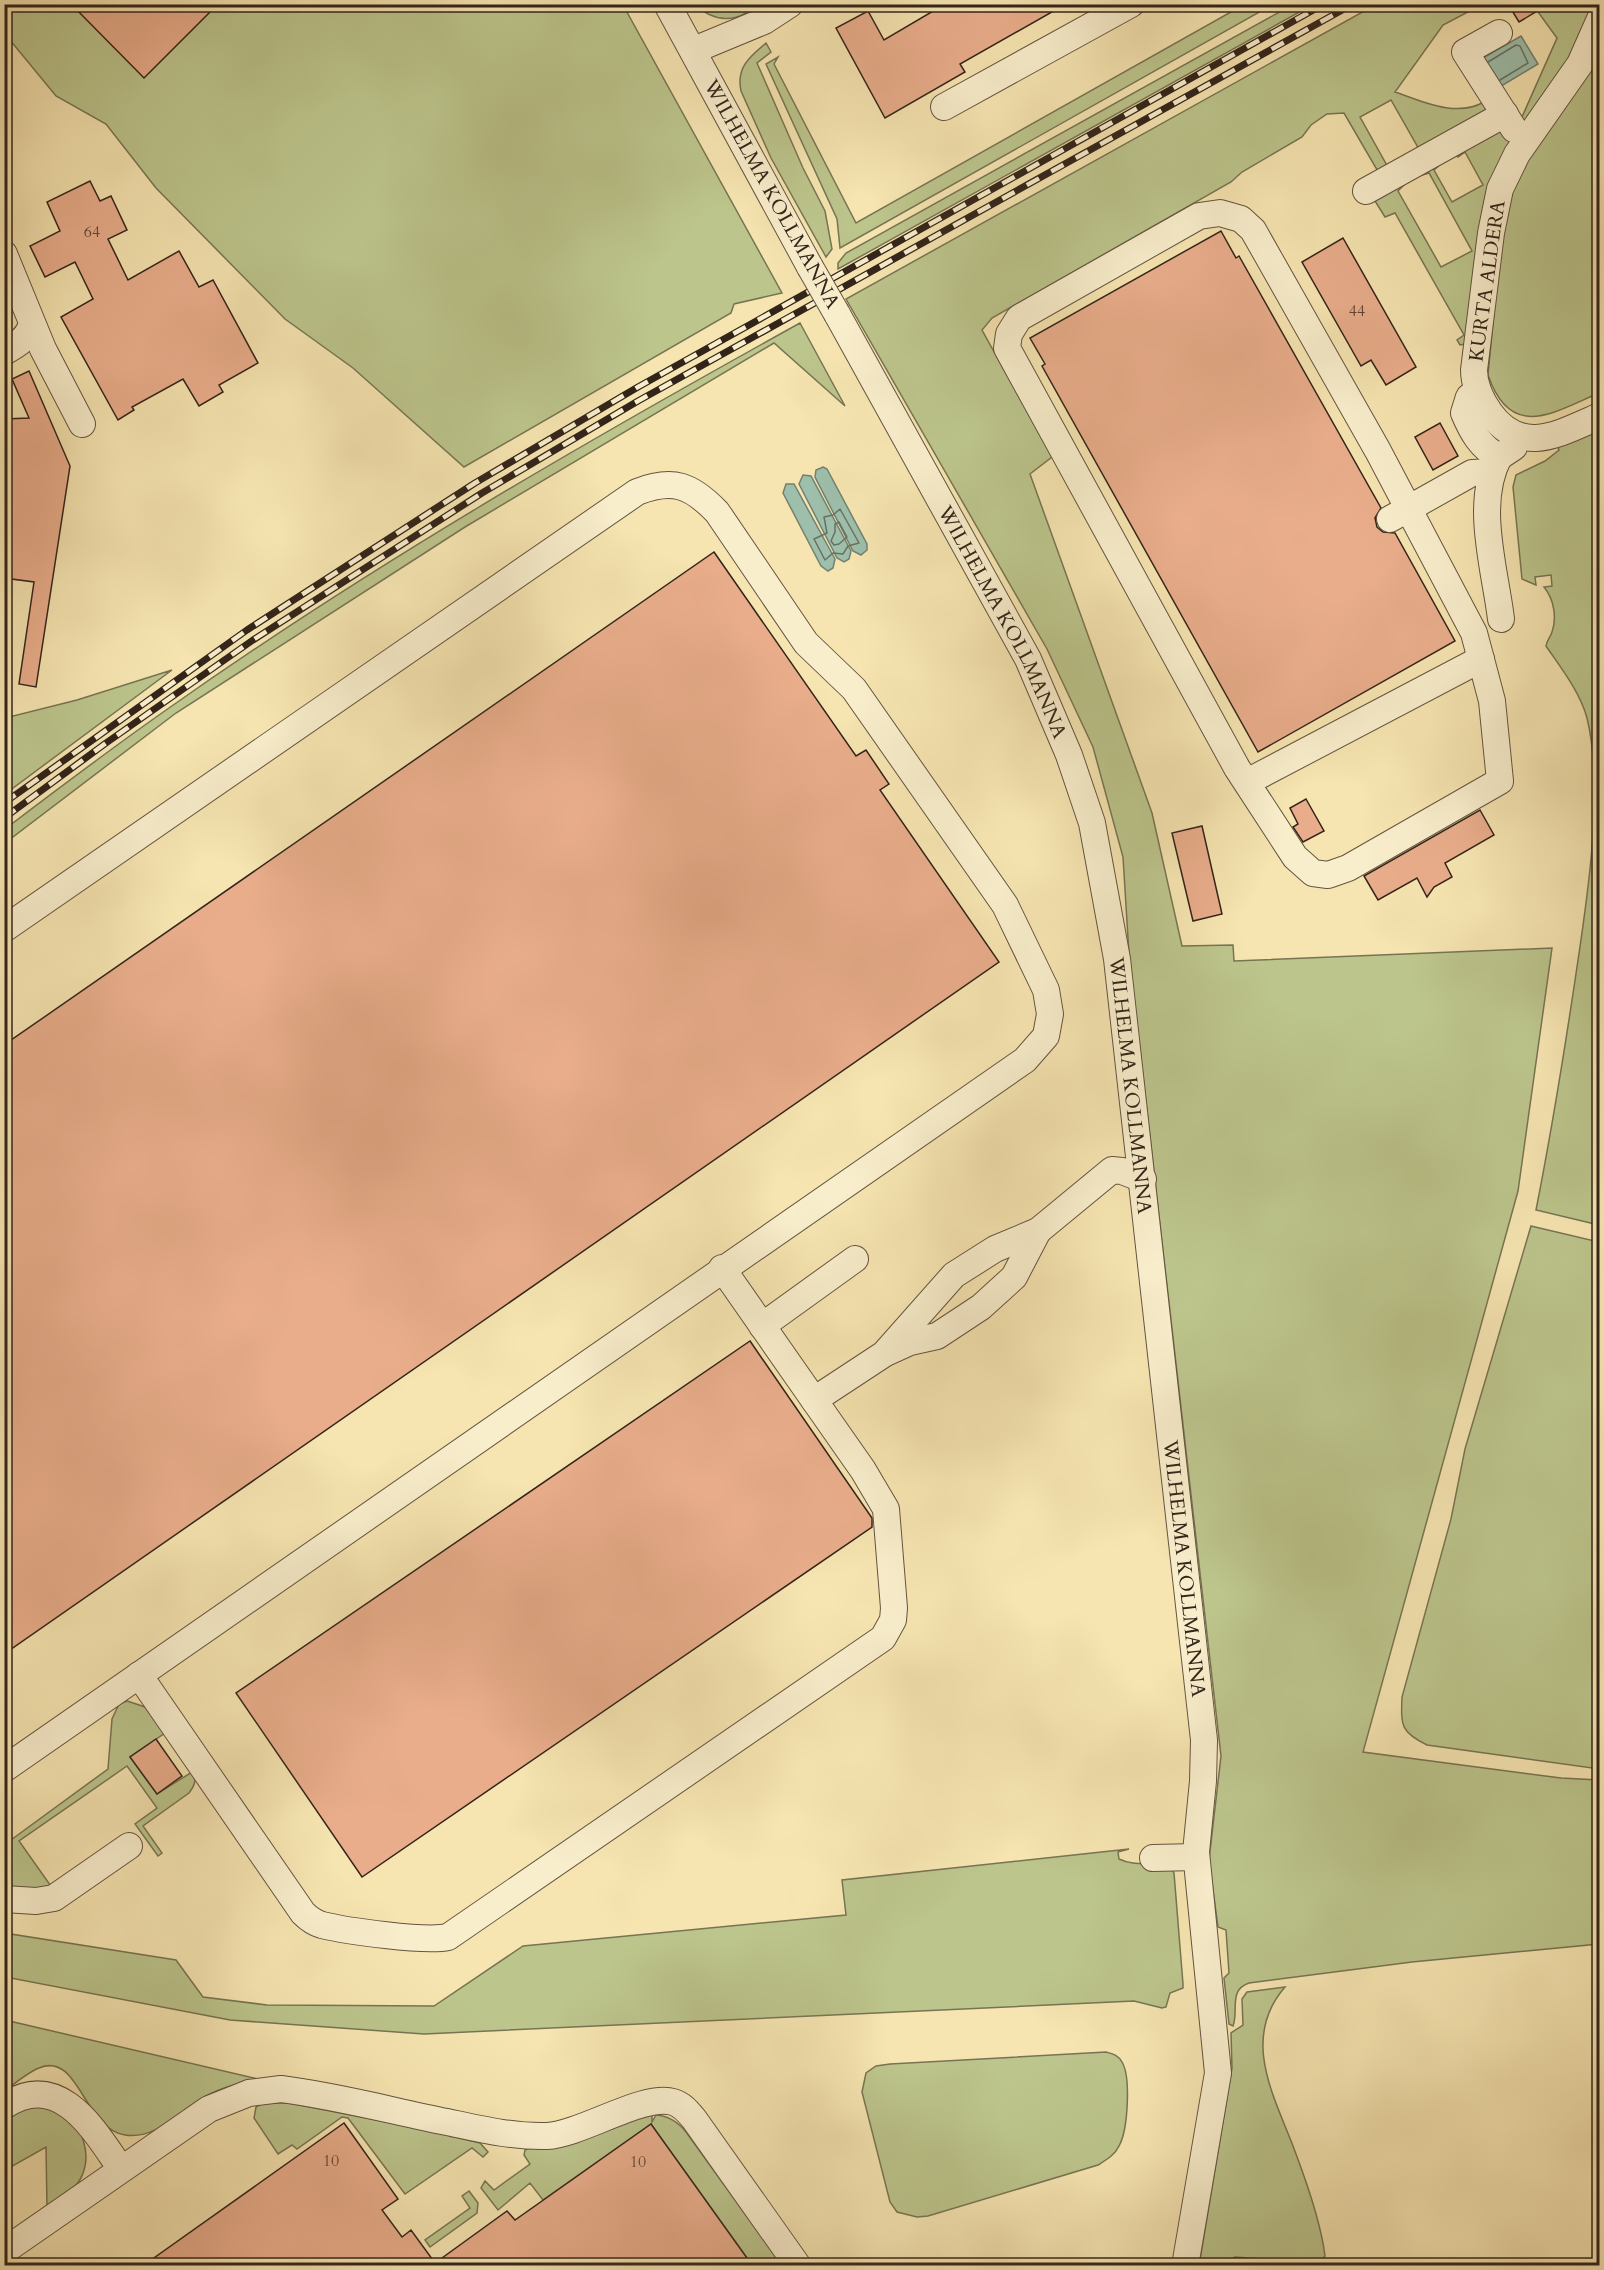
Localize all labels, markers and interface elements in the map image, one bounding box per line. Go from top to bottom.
street label: WILHELMA KOLLMANNA [697,74,847,314]
street label: KURTA ALDERA [1462,198,1512,363]
house number: 64 [84,221,100,243]
house number: 44 [1349,300,1365,322]
street label: WILHELMA KOLLMANNA [932,500,1074,743]
street label: WILHELMA KOLLMANNA [1103,954,1159,1216]
street label: WILHELMA KOLLMANNA [1157,1437,1213,1699]
house number: 10 [323,2150,339,2172]
house number: 10 [630,2151,646,2173]

